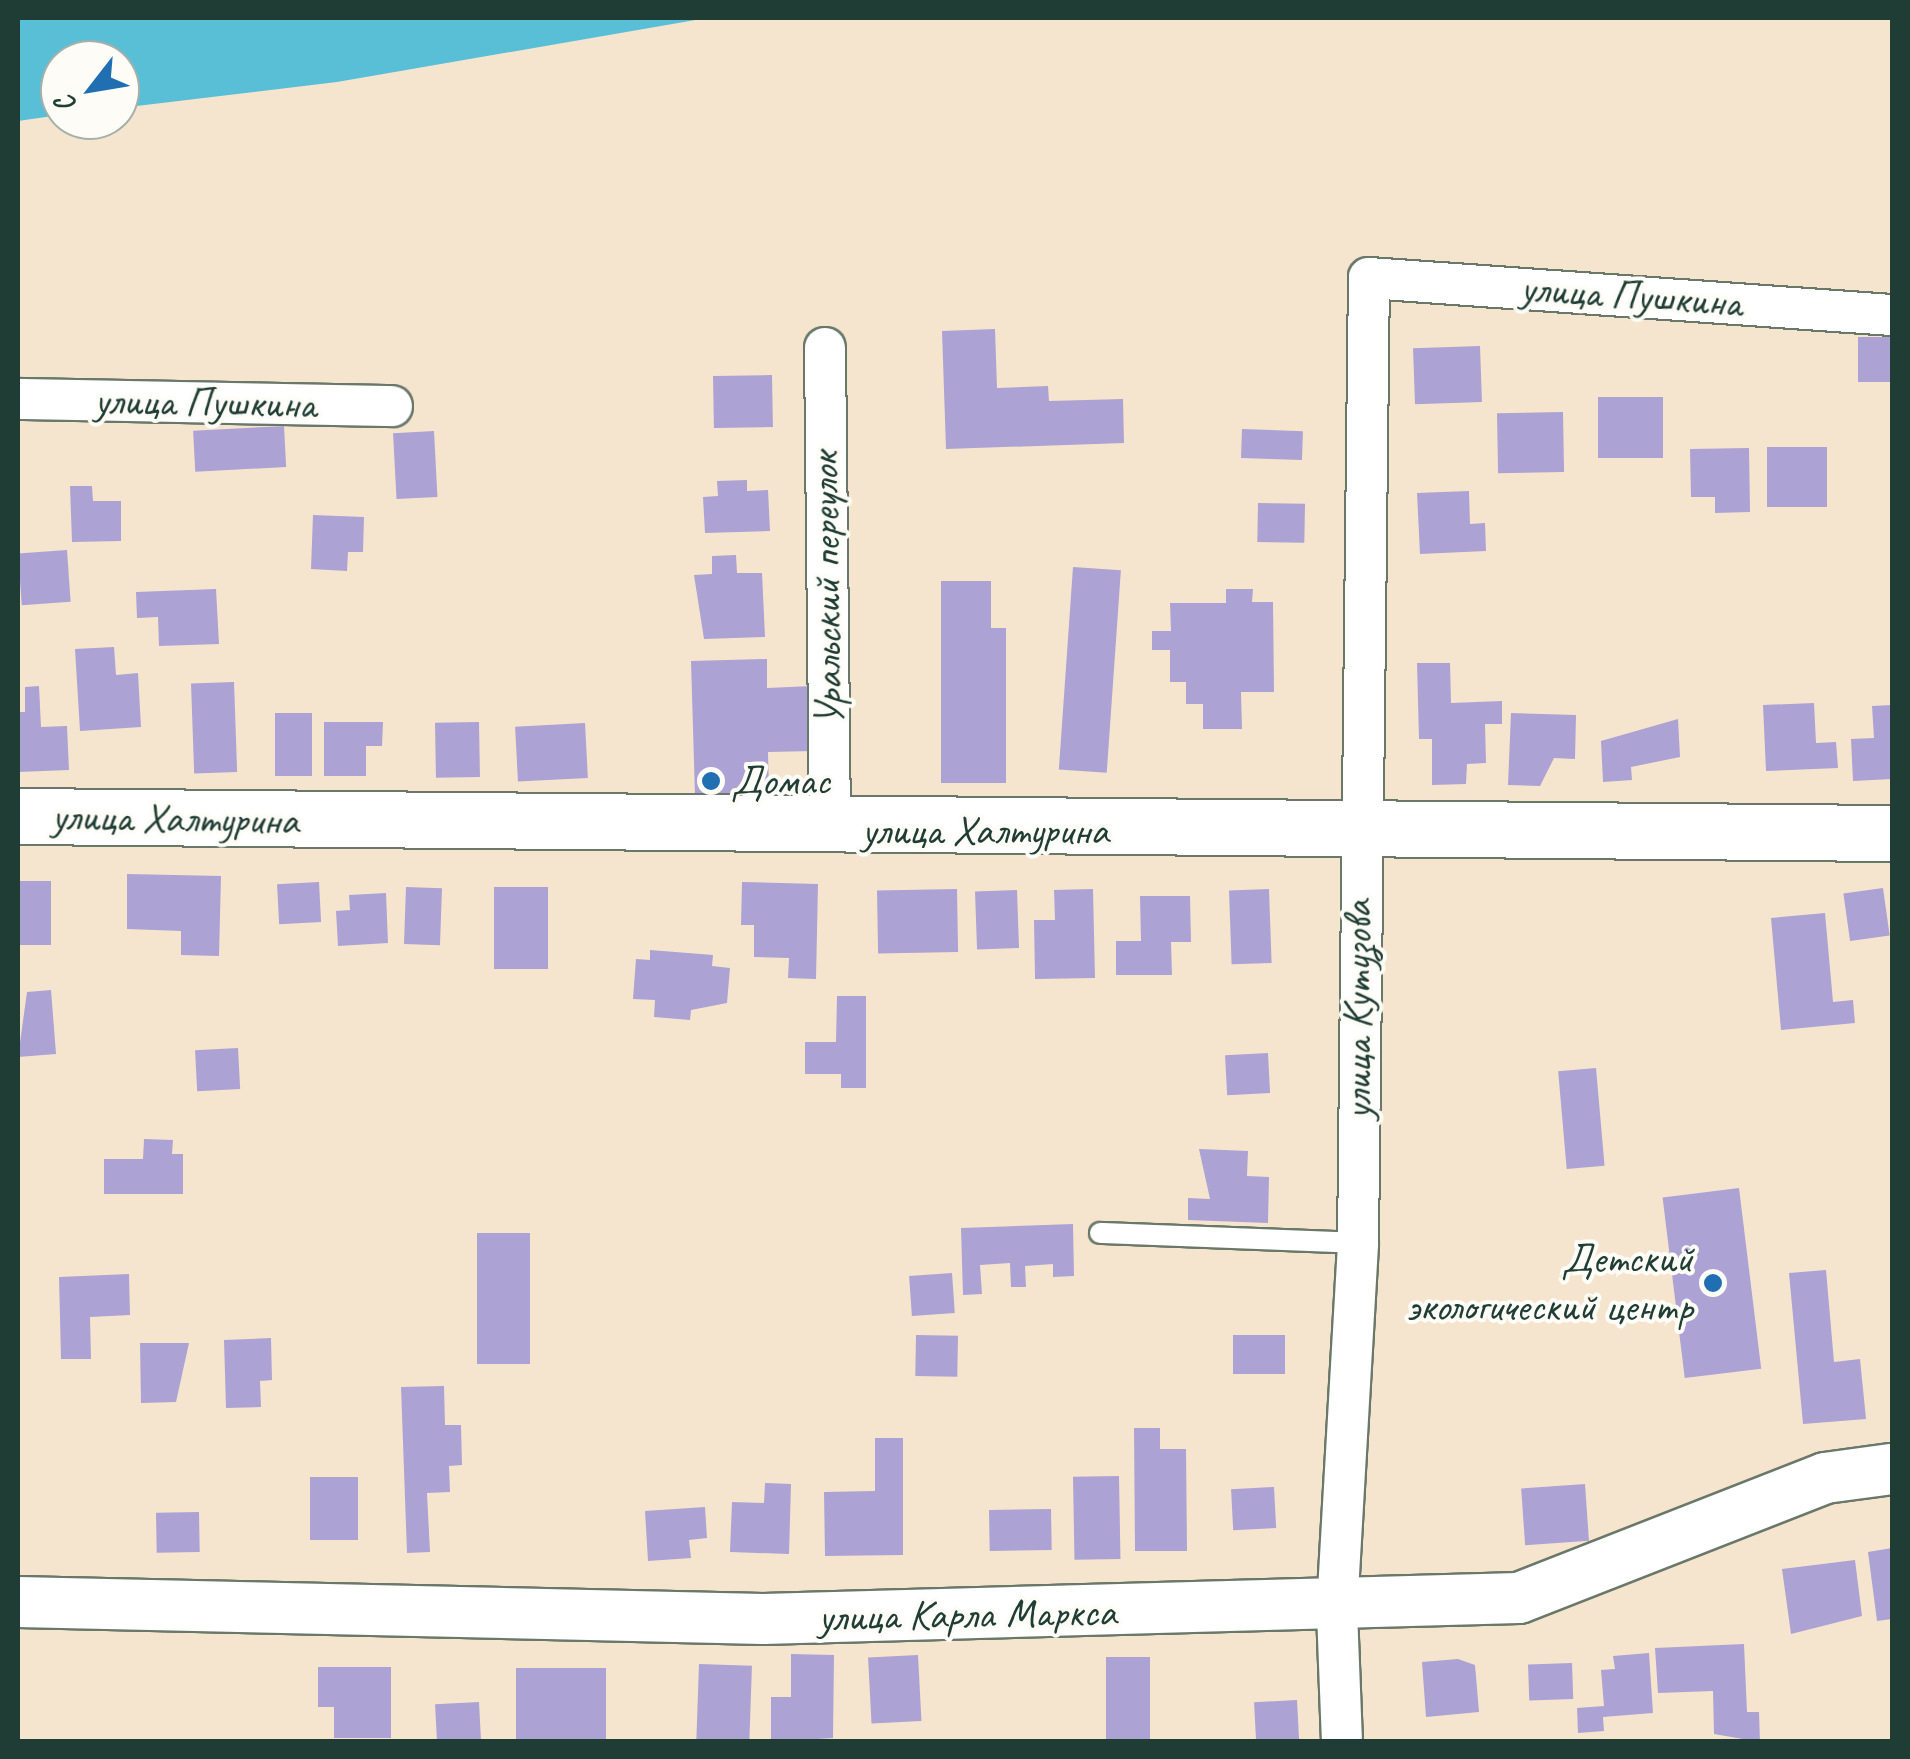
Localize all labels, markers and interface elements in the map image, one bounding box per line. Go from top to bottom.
north arrow [40,40,140,140]
text: С [47,90,84,120]
street label: улица Пушкина [1518,263,1744,329]
street label: улица Пушкина [93,376,317,430]
street label: Уральский переулок [799,451,855,727]
place label: Домас [731,756,830,806]
marker: Домас [700,770,722,792]
street label: улица Халтурина [48,792,302,846]
street label: улица Халтурина [859,806,1111,856]
street label: улица Кутузова [1333,900,1383,1120]
place label: Детский экологический центр [1407,1234,1693,1332]
marker: Детский экологический центр [1702,1272,1724,1294]
street label: улица Карла Маркса [819,1587,1115,1643]

